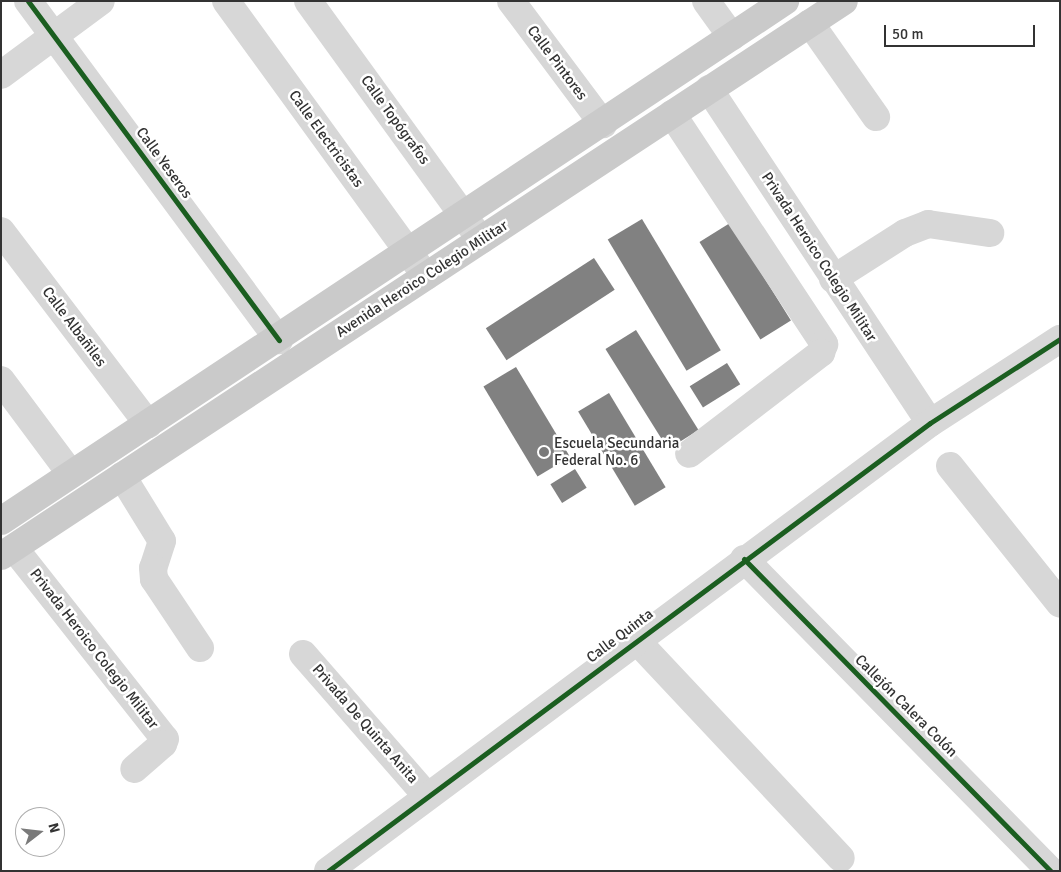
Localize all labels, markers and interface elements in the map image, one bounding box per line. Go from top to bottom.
scale bar [886,15,1037,47]
street label: Calle Pintores [523,22,591,104]
text: 50 m [892,25,923,43]
street label: Calle Topógrafos [357,72,433,168]
street label: Calle Electricistas [285,87,367,191]
street label: Calle Yeseros [132,124,196,202]
street label: Privada Heroico Colegio Militar [757,169,881,345]
street label: Avenida Heroico Colegio Militar [333,217,511,341]
street label: Calle Albañiles [38,283,110,371]
place label: Escuela Secundaria Federal No. 6 [554,434,679,469]
marker: Escuela Secundaria Federal No. 6 [538,446,550,458]
street label: Privada Heroico Colegio Militar [26,565,162,733]
street label: Calle Quinta [583,605,657,667]
street label: Callejón Calera Colón [851,651,961,761]
street label: Privada De Quinta Anita [308,661,422,787]
north arrow [15,807,65,857]
text: N [44,821,63,835]

